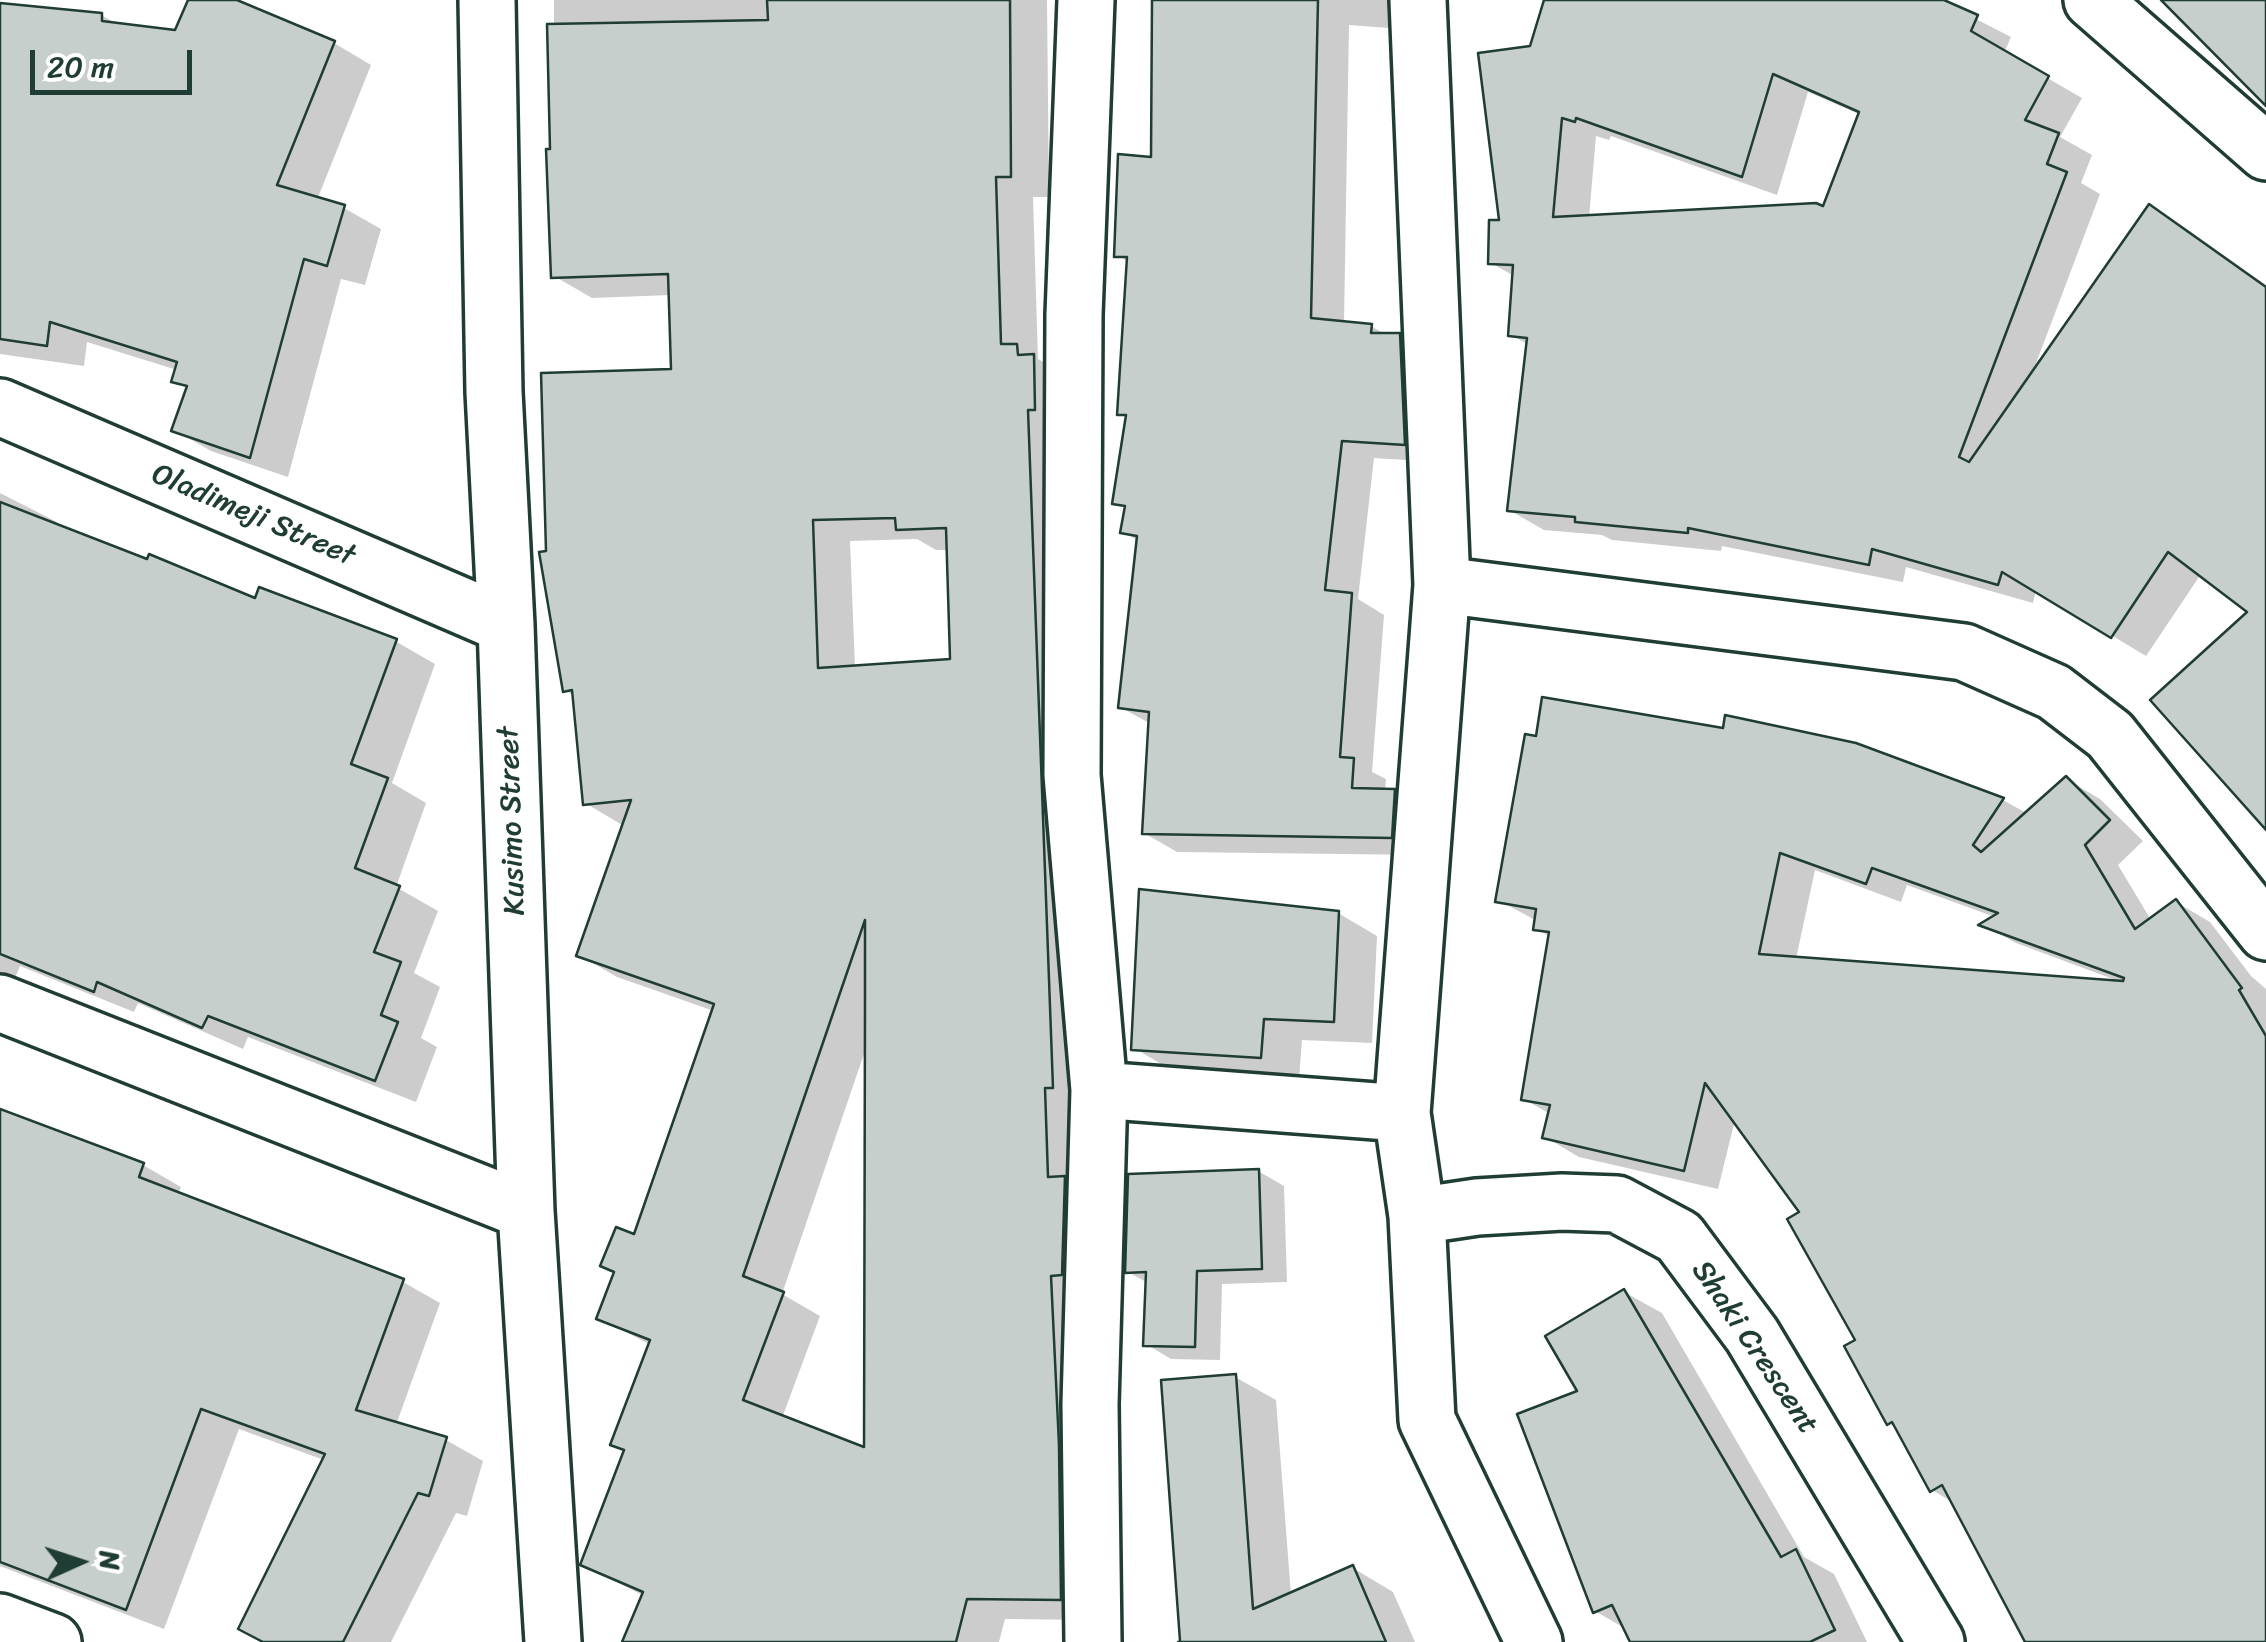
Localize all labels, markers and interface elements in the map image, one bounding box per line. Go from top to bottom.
scale bar [35,30,198,92]
text: 20 m [47,40,114,94]
street label: Oladimeji Street [146,457,360,575]
street label: Kusimo Street [492,726,534,916]
street label: Shaki Crescent [1683,1254,1825,1442]
north arrow [30,1512,130,1612]
text: N [85,1549,135,1571]

